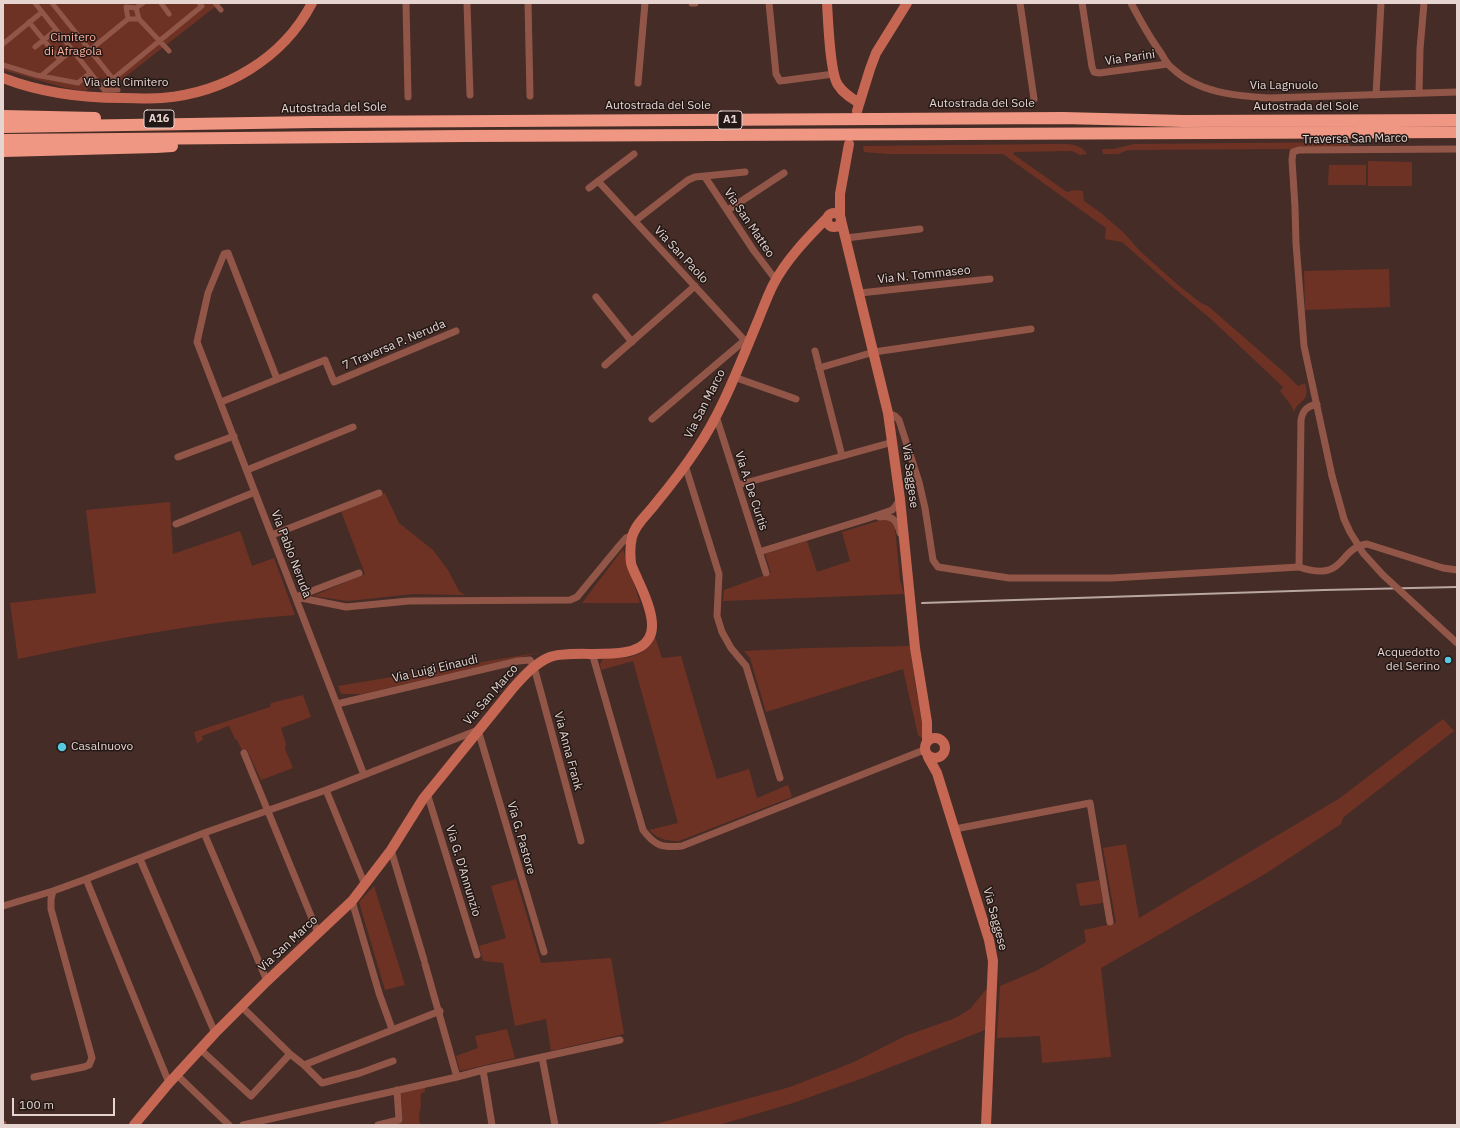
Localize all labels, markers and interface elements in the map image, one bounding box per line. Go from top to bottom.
park label: Cimitero di Afragola [44,31,102,59]
street label: Via Parini [1104,47,1156,69]
street label: Via del Cimitero [84,76,168,90]
street label: Via Lagnuolo [1250,79,1318,93]
street label: Autostrada del Sole [929,97,1035,111]
street label: Autostrada del Sole [605,99,711,113]
street label: Autostrada del Sole [281,100,387,116]
street label: Autostrada del Sole [1253,100,1359,114]
road number: A16 [144,110,174,128]
road number: A1 [718,111,742,129]
street label: Traversa San Marco [1302,131,1408,147]
street label: Via San Matteo [721,186,777,260]
street label: Via San Paolo [651,223,711,287]
street label: Via N. Tommaseo [877,263,971,287]
street label: 7 Traversa P. Neruda [340,317,448,373]
street label: Via San Marco [681,367,729,441]
street label: Via Saggese [899,443,921,509]
street label: Via A. De Curtis [731,449,771,533]
street label: Via Pablo Neruda [268,508,314,600]
place label: Acquedotto del Serino [1377,646,1440,674]
street label: Via Luigi Einaudi [391,652,479,686]
marker: Acquedotto del Serino [1443,655,1453,665]
street label: Via San Marco [461,662,521,728]
street label: Via Anna Frank [551,710,585,792]
place label: Casalnuovo [71,740,133,754]
marker: Casalnuovo [56,741,68,753]
street label: Via G. Pastore [504,800,538,876]
street label: Via G. D'Annunzio [442,824,484,918]
street label: Via Saggese [980,886,1010,952]
street label: Via San Marco [255,913,321,975]
scale bar [14,1090,117,1116]
text: 100 m [19,1097,54,1112]

